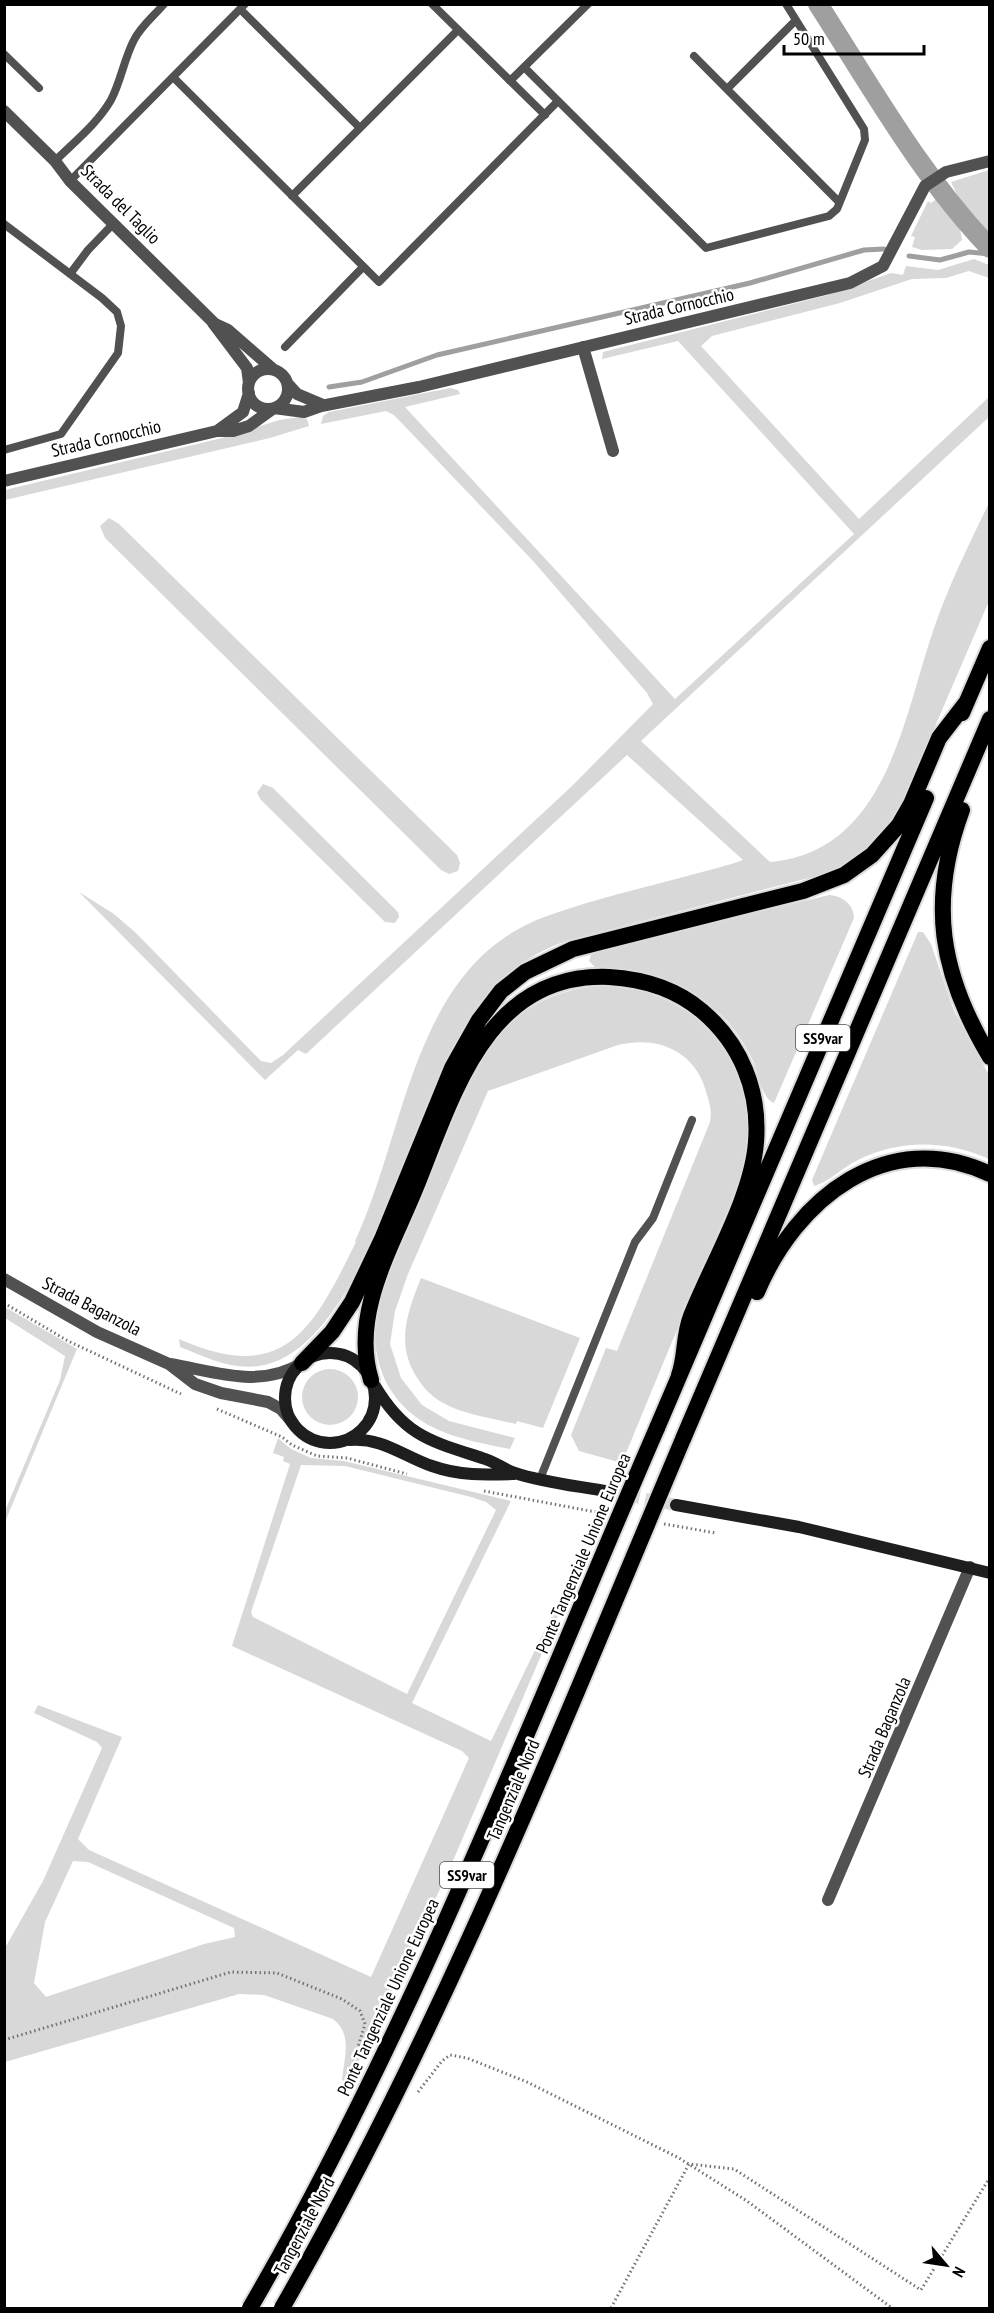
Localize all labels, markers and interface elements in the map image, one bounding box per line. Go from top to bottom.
scale bar [784,18,924,56]
text: 50 m [793,27,825,50]
street label: Strada del Taglio [76,159,166,249]
street label: Strada Cornocchio [622,282,736,330]
street label: Strada Cornocchio [49,414,163,462]
road number: SS9var [796,1025,850,1051]
street label: Strada Baganzola [39,1271,145,1341]
street label: Ponte Tangenziale Unione Europea [530,1449,636,1657]
street label: Strada Baganzola [852,1673,916,1781]
street label: Tangenziale Nord [481,1736,545,1844]
road number: SS9var [440,1862,494,1888]
street label: Ponte Tangenziale Unione Europea [332,1895,444,2099]
street label: Tangenziale Nord [269,2173,339,2279]
north arrow [916,2235,976,2295]
text: N [948,2264,970,2281]

